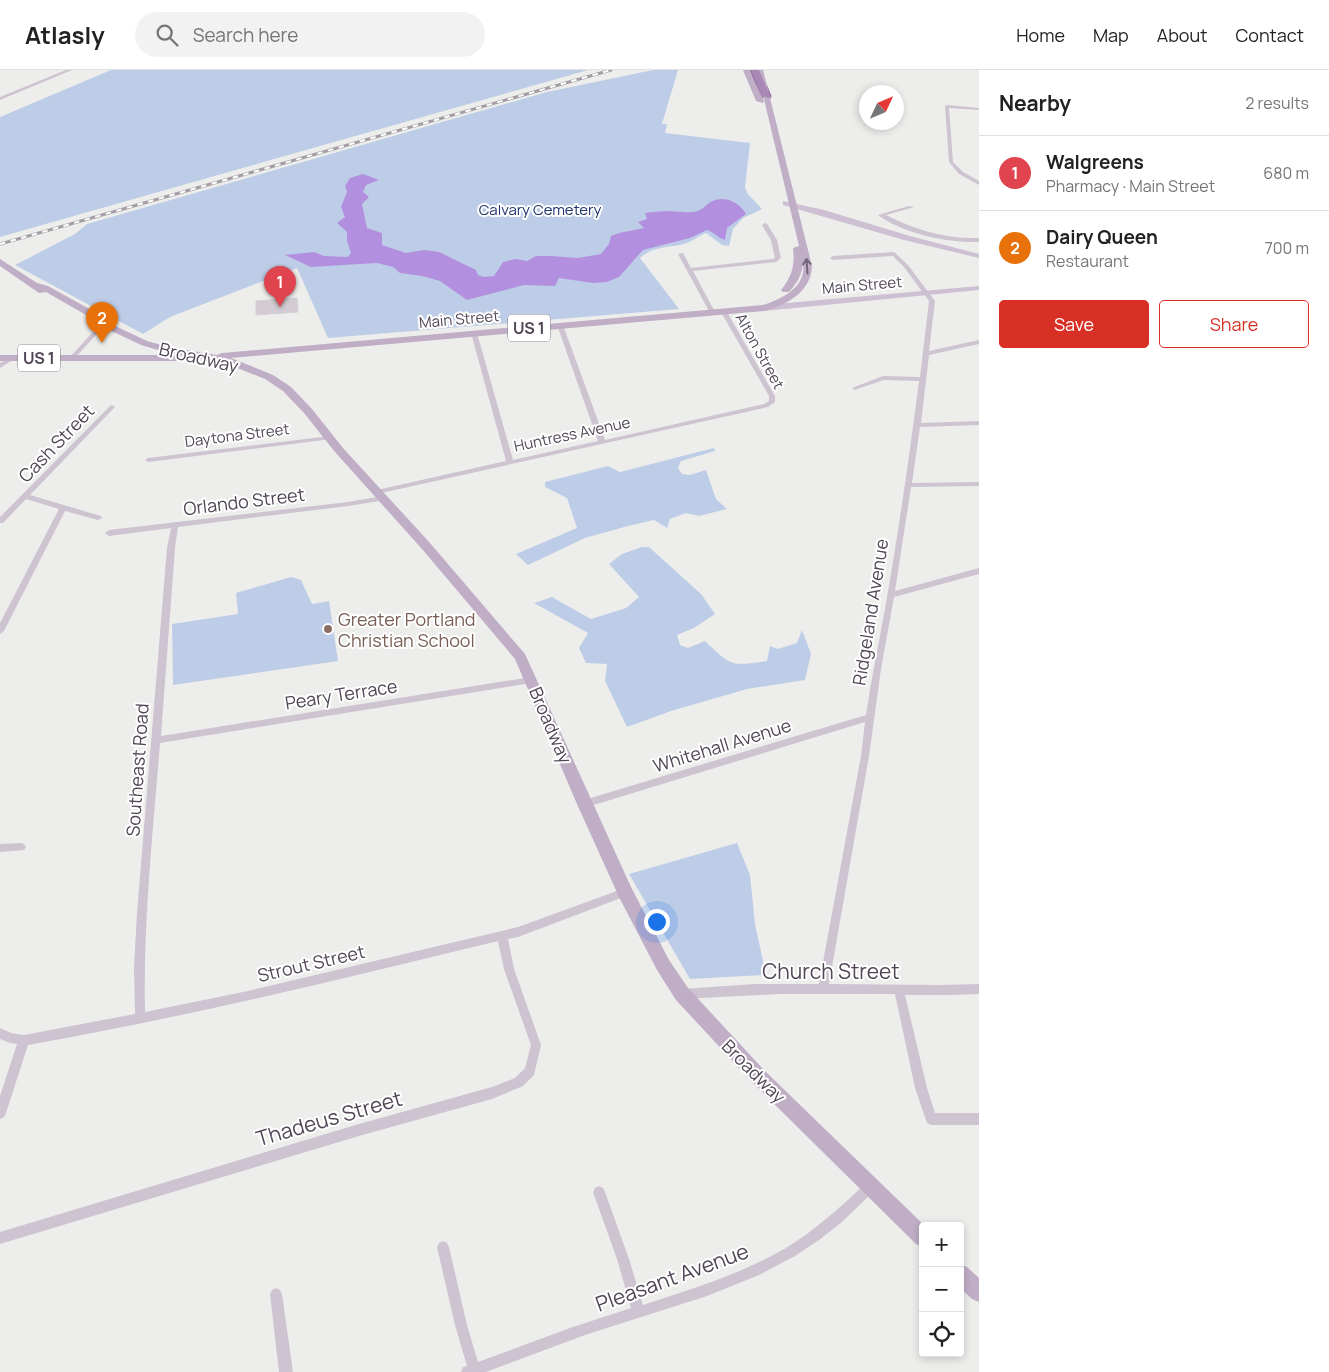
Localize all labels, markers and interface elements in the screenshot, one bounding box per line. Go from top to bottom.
search box [135,12,485,57]
text: Atlasly [25,18,105,51]
icon: search [153,21,181,49]
text: Search here [193,22,298,48]
text: Home [1016,23,1065,47]
text: Map [1093,23,1129,47]
text: About [1157,23,1207,47]
text: Contact [1235,23,1304,47]
north arrow [859,85,904,130]
text: Nearby [999,89,1071,117]
text: 2 results [1245,92,1309,114]
text: Walgreens [1046,149,1144,175]
text: 1 [1011,162,1019,184]
text: 680 m [1263,162,1309,184]
text: Pharmacy · Main Street [1046,175,1215,197]
park label: Calvary Cemetery [479,199,601,220]
text: Dairy Queen [1046,224,1158,250]
text: 2 [1010,237,1020,259]
text: 700 m [1265,237,1309,259]
text: Restaurant [1046,250,1129,272]
one-way arrow [802,258,812,274]
pin: 1 [264,266,296,307]
street label: Main Street [821,271,903,299]
button: Save [999,300,1149,348]
button: Share [1159,300,1309,348]
pin: 2 [86,302,118,343]
street label: Main Street [418,305,500,333]
street label: Alton Street [731,309,789,393]
road number: US 1 [508,314,550,342]
street label: Broadway [157,336,242,378]
road number: US 1 [18,344,60,372]
street label: Cash Street [13,399,99,487]
street label: Huntress Avenue [512,411,632,457]
street label: Daytona Street [183,418,291,452]
street label: Orlando Street [182,482,306,520]
street label: Ridgeland Avenue [847,537,893,687]
place label: Greater Portland Christian School [338,607,475,652]
marker: Greater Portland Christian School [322,623,334,635]
street label: Peary Terrace [283,673,399,715]
street label: Broadway [524,683,578,767]
street label: Southeast Road [120,703,154,837]
street label: Whitehall Avenue [650,713,794,777]
your location [644,909,670,935]
street label: Strout Street [255,939,367,987]
street label: Church Street [762,957,900,985]
street label: Broadway [717,1034,791,1108]
street label: Thadeus Street [253,1084,405,1152]
map controls [919,1222,964,1357]
button: + [919,1222,964,1267]
street label: Pleasant Avenue [592,1236,752,1318]
button: − [919,1267,964,1312]
button: locate [919,1312,964,1357]

